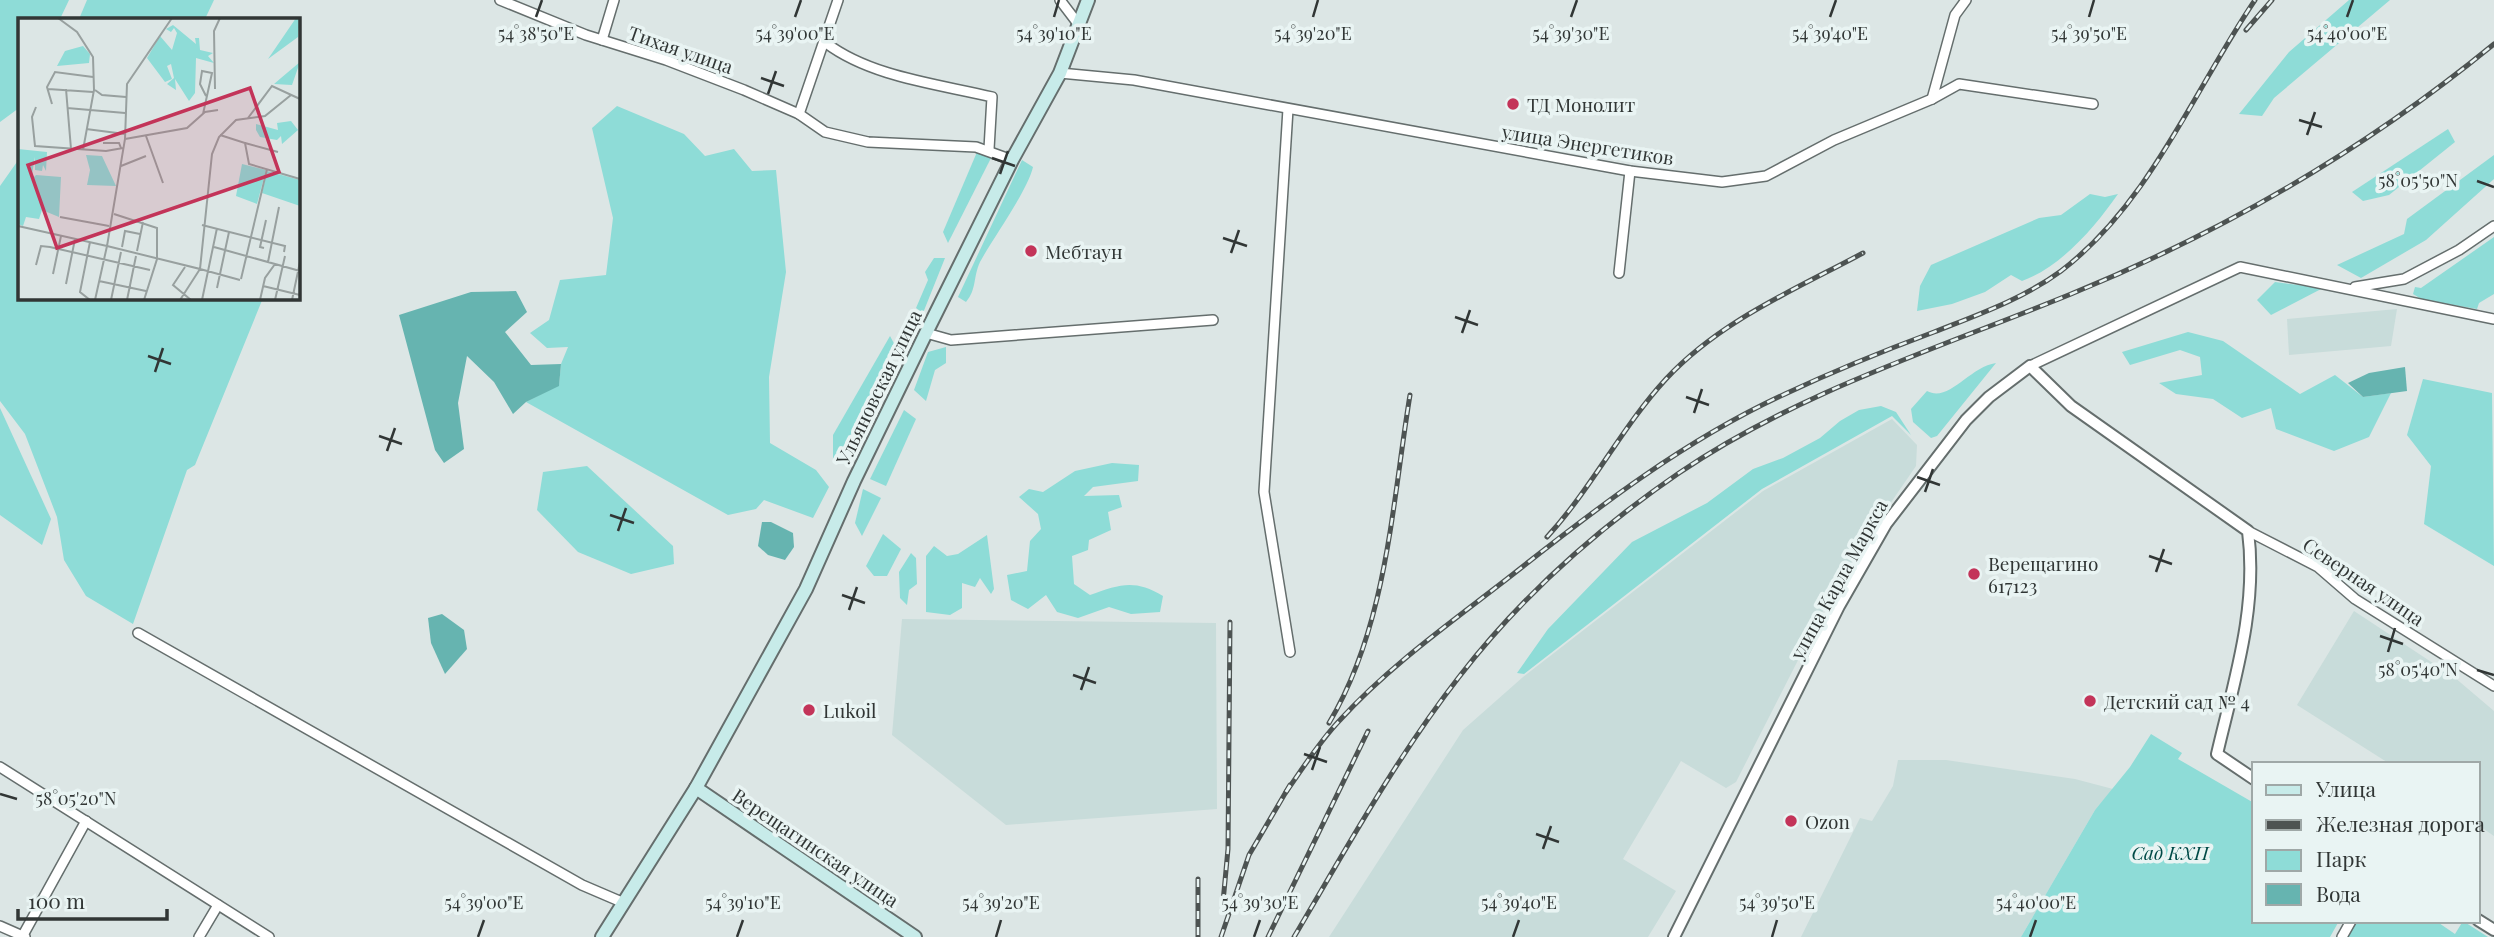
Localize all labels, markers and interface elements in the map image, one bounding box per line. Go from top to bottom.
inset map [18,18,299,299]
street label: Тихая улица [625,19,737,79]
text: 54°38'50"E [498,21,574,45]
text: 54°39'00"E [755,21,835,45]
text: 54°39'10"E [1016,21,1092,45]
text: 54°39'20"E [1274,21,1352,45]
text: 54°39'30"E [1533,21,1609,45]
text: 54°39'40"E [1792,21,1868,45]
text: 54°39'50"E [2051,21,2127,45]
text: 54°40'00"E [2307,21,2387,45]
place label: ТД Монолит [1527,91,1635,117]
marker: ТД Монолит [1505,96,1521,112]
street label: улица Энергетиков [1499,117,1676,170]
text: 58°05'50"N [2378,168,2458,192]
place label: Мебтаун [1045,238,1123,264]
marker: Мебтаун [1023,243,1039,259]
street label: Ульяновская улица [829,305,927,470]
street label: улица Карла Маркса [1783,494,1893,665]
street label: Северная улица [2298,531,2430,632]
place label: Верещагино 617123 [1988,550,2098,598]
marker: Верещагино 617123 [1966,566,1982,582]
text: 58°05'40"N [2378,657,2458,681]
place label: Детский сад № 4 [2104,688,2250,714]
marker: Детский сад № 4 [2082,693,2098,709]
place label: Lukoil [823,697,877,723]
marker: Lukoil [801,702,817,718]
legend [2252,762,2480,923]
text: Улица [2315,774,2377,802]
street label: Верещагинская улица [728,781,905,913]
text: 58°05'20"N [35,786,117,810]
place label: Ozon [1805,808,1851,834]
text: Железная дорога [2316,809,2485,837]
marker: Ozon [1783,813,1799,829]
park label: Сад КХП [2131,839,2210,865]
text: Парк [2316,844,2366,872]
scale bar [18,878,166,922]
text: Вода [2316,879,2361,907]
text: 100 m [28,886,85,914]
text: 54°39'00"E [444,890,524,914]
text: 54°39'10"E [705,890,781,914]
text: 54°39'20"E [962,890,1040,914]
text: 54°39'30"E [1222,890,1298,914]
text: 54°39'40"E [1481,890,1557,914]
text: 54°39'50"E [1739,890,1815,914]
text: 54°40'00"E [1996,890,2076,914]

